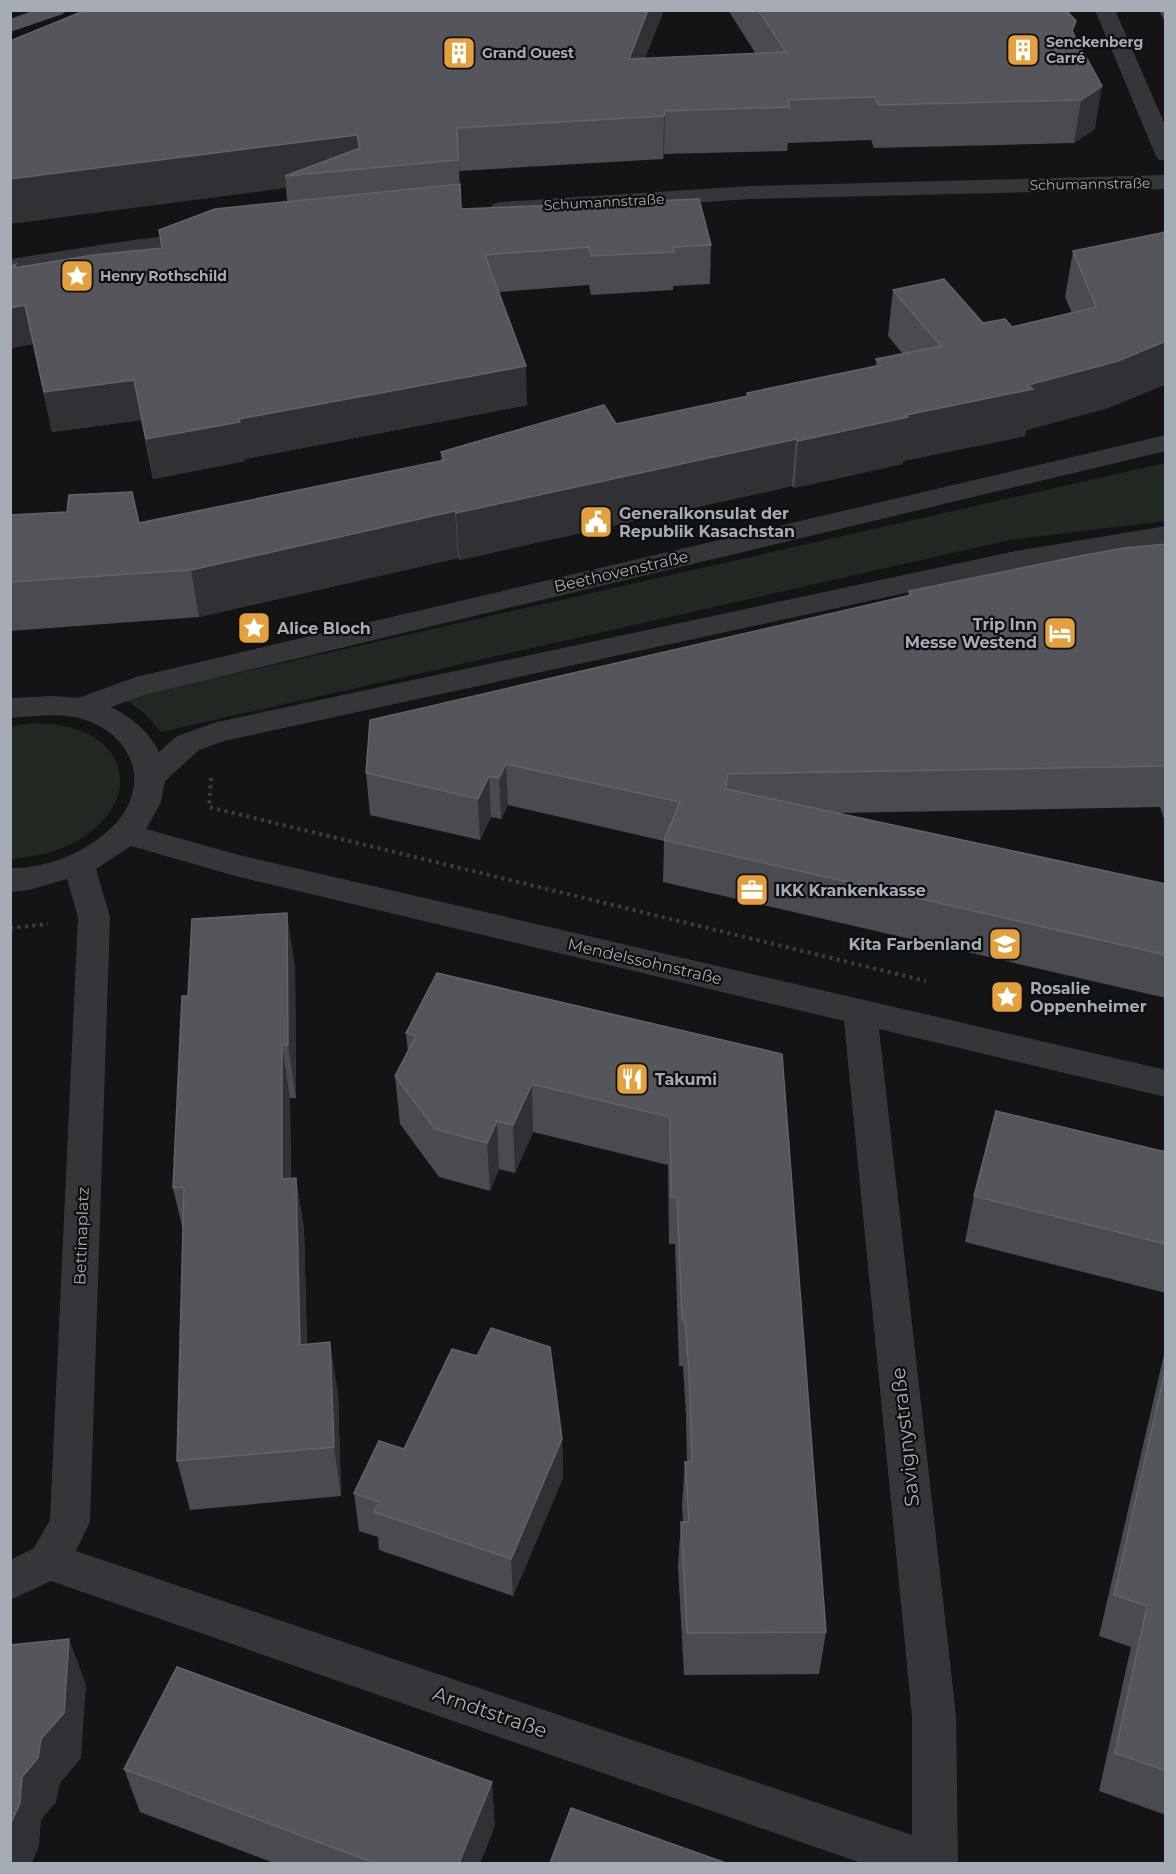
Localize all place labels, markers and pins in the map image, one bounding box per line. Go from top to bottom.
building icon: Senckenberg Carré [1005,32,1041,68]
place label: Senckenberg Carré [1046,33,1143,67]
building icon: Grand Ouest [441,35,477,71]
place label: Grand Ouest [482,44,574,62]
place icon: Henry Rothschild [59,258,95,294]
place label: Henry Rothschild [100,267,227,285]
public building icon: Generalkonsulat der Republik Kasachstan [578,504,614,540]
place label: Generalkonsulat der Republik Kasachstan [619,504,795,541]
place icon: Alice Bloch [236,610,272,646]
place label: Trip Inn Messe Westend [905,615,1037,652]
hotel icon: Trip Inn Messe Westend [1042,615,1078,651]
place label: Alice Bloch [276,619,371,638]
office icon: IKK Krankenkasse [734,872,770,908]
place label: IKK Krankenkasse [775,881,926,900]
school or university icon: Kita Farbenland [987,926,1023,962]
place label: Kita Farbenland [849,935,982,954]
place icon: Rosalie Oppenheimer [989,979,1025,1015]
place label: Rosalie Oppenheimer [1030,979,1147,1016]
restaurant icon: Takumi [614,1061,650,1097]
place label: Takumi [655,1070,717,1089]

